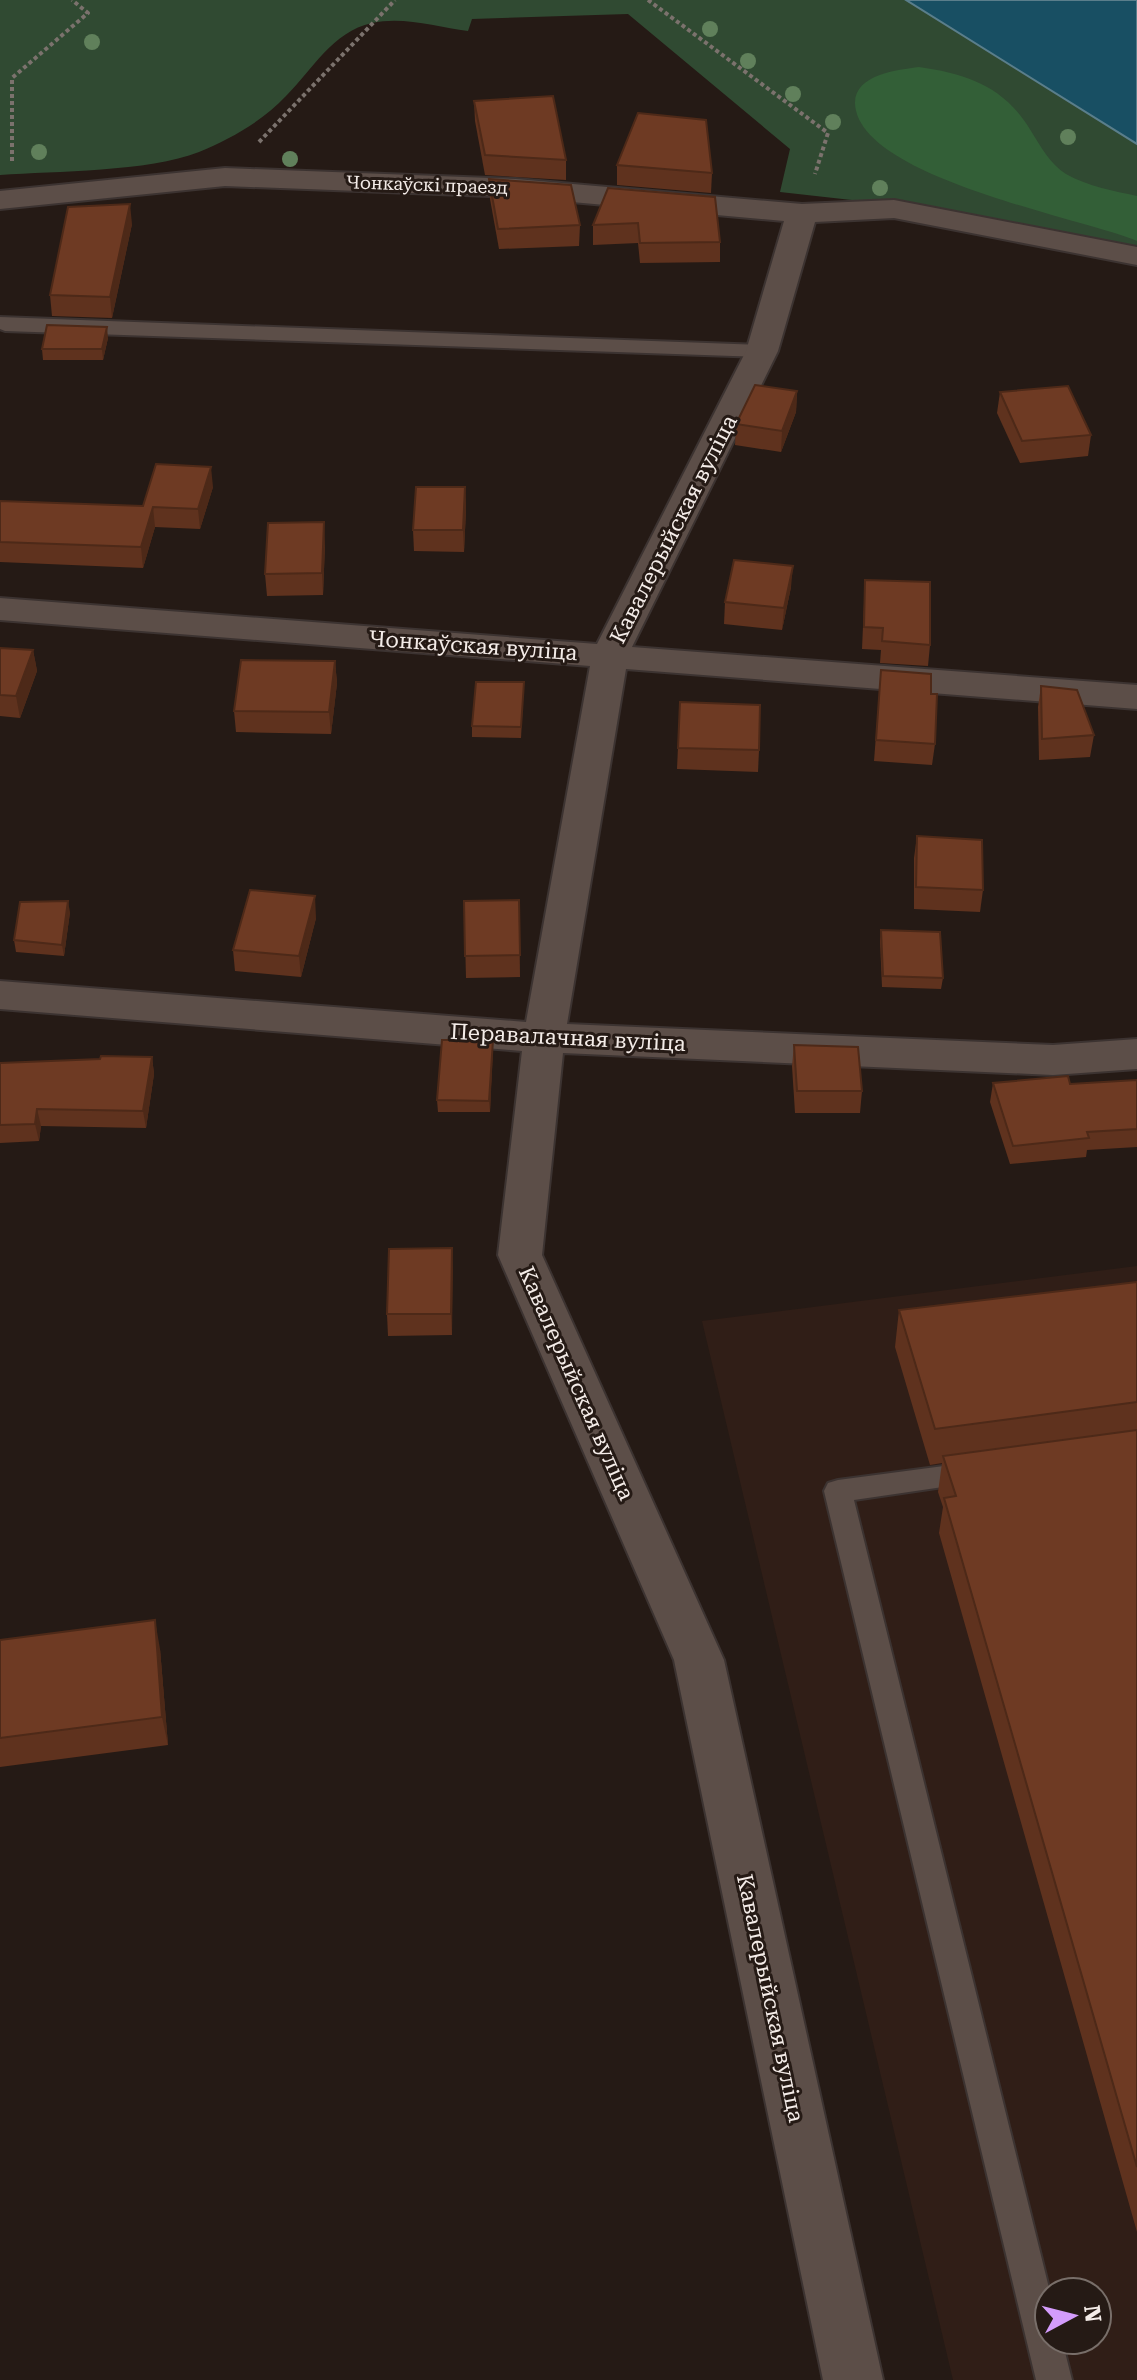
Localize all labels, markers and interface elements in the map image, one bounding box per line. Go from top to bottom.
street label: Чонкаўскі праезд [346,171,508,198]
street label: Кавалерыйская вуліца [605,411,742,648]
street label: Чонкаўская вуліца [368,626,578,665]
street label: Перавалачная вуліца [449,1019,687,1056]
street label: Кавалерыйская вуліца [514,1263,639,1504]
street label: Кавалерыйская вуліца [732,1872,809,2125]
north arrow [1033,2276,1113,2356]
text: N [1079,2304,1106,2324]

